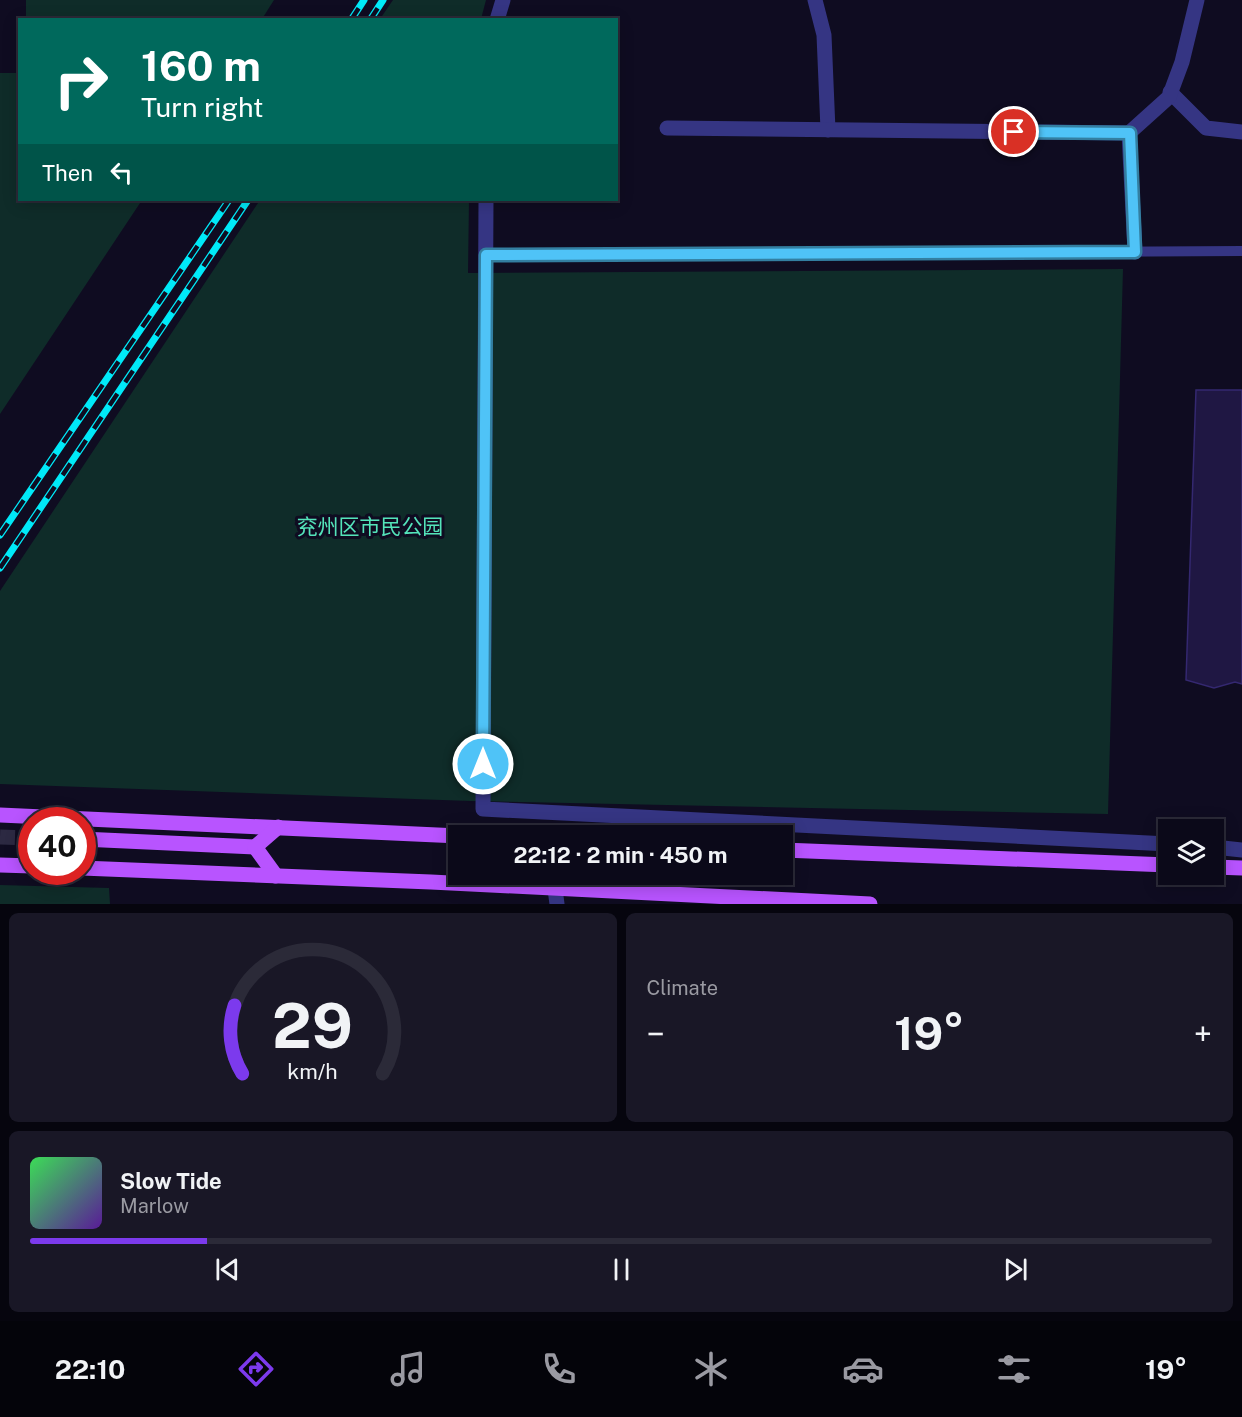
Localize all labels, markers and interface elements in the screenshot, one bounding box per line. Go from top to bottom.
text: 160 m [141,41,261,90]
icon: right [42,42,120,120]
text: Turn right [141,91,264,123]
pin [988,106,1039,157]
icon: arrive [997,115,1030,148]
icon: left [105,156,138,189]
text: Then [42,160,93,186]
park label: 兖州区市民公园 [297,514,444,539]
position arrow [451,732,515,796]
speed limit sign: 40 [18,807,96,885]
map controls [1158,819,1224,885]
button: layers [1158,819,1224,885]
text: 22:12 · 2 min · 450 m [514,842,727,868]
text: Climate [647,976,718,1000]
text: 29 [272,989,353,1062]
text: 19° [894,1007,964,1060]
text: − [647,1015,665,1053]
text: + [1194,1015,1212,1053]
text: km/h [288,1060,338,1085]
text: Slow Tide [120,1168,222,1194]
text: Marlow [120,1194,189,1218]
icon: previous [211,1253,244,1286]
icon: pause [605,1253,638,1286]
icon: next [999,1253,1032,1286]
icon: directions [235,1348,277,1390]
icon: music [387,1348,429,1390]
icon: phone [538,1348,580,1390]
icon: climate [690,1348,732,1390]
icon: car [842,1348,884,1390]
icon: filters [993,1348,1035,1390]
text: 22:10 [55,1353,125,1385]
text: 19° [1145,1353,1187,1385]

